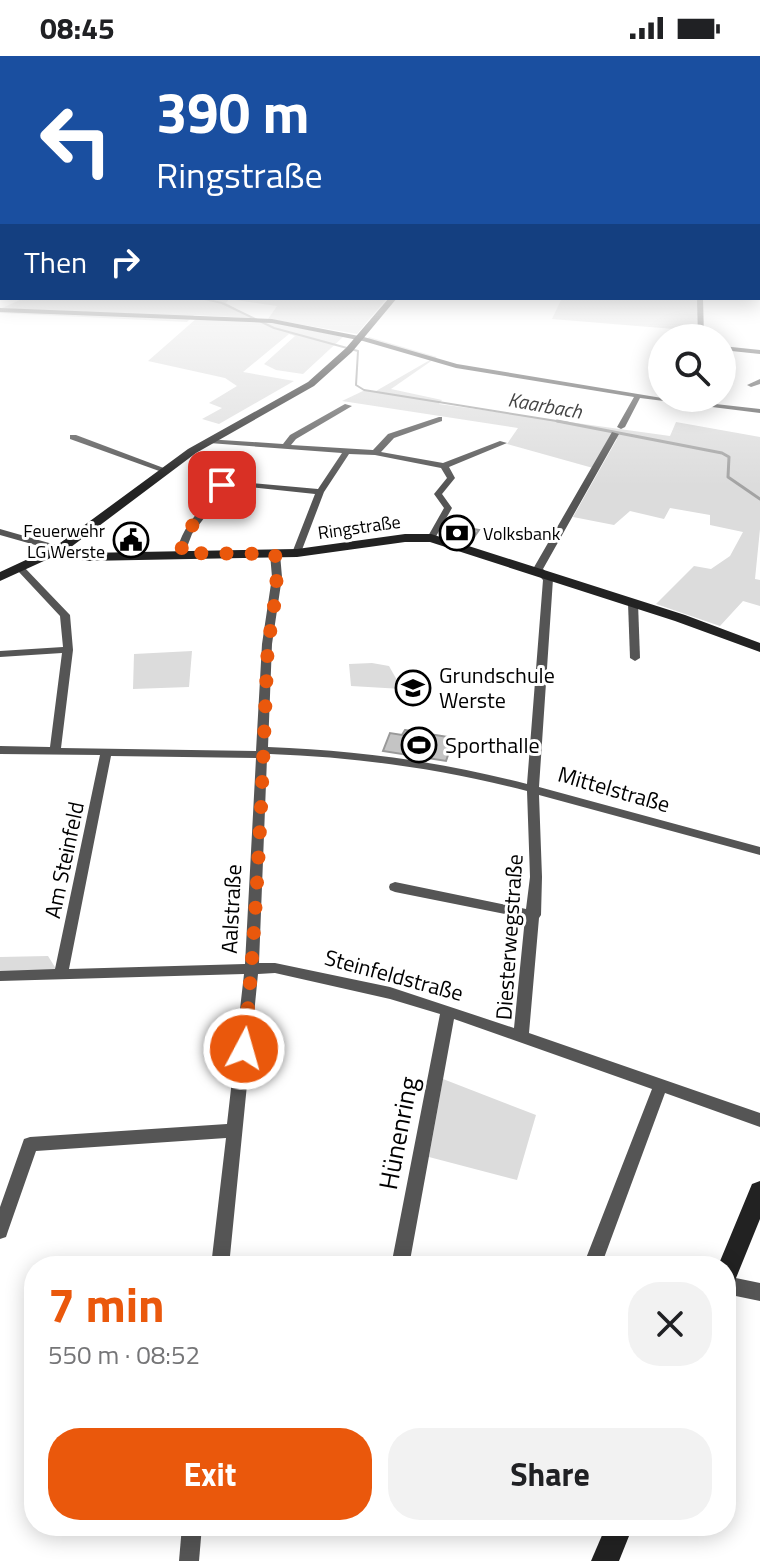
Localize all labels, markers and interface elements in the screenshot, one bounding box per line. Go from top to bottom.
text: 08:45 [40,5,115,51]
text: 390 m [156,70,309,155]
icon: left [24,88,128,192]
text: Ringstraße [156,147,323,202]
text: Then [24,239,87,285]
icon: right [103,240,147,284]
map controls [648,324,736,412]
button: search [648,324,736,412]
water label: Kaarbach [506,383,585,427]
pin [188,451,256,519]
icon: arrive [200,463,244,507]
street label: Ringstraße [316,508,402,546]
bank icon: Volksbank [438,514,476,552]
place label: Feuerwehr LG Werste [23,517,105,565]
place label: Volksbank [483,520,561,547]
public building icon: Feuerwehr LG Werste [112,521,150,559]
place label: Grundschule Werste [439,658,555,717]
school or university icon: Grundschule Werste [394,669,432,707]
sports icon: Sporthalle [400,726,438,764]
place label: Sporthalle [445,728,540,762]
street label: Mittelstraße [554,757,674,821]
street label: Am Steinfeld [35,799,93,921]
street label: Diesterwegstraße [486,853,532,1021]
street label: Aalstraße [212,863,250,955]
street label: Steinfeldstraße [321,940,467,1010]
position arrow [202,1007,286,1091]
street label: Hünenring [368,1073,428,1193]
text: 7 min [48,1268,165,1341]
button: close [628,1282,712,1366]
text: 550 m · 08:52 [48,1335,200,1374]
button: Exit [48,1428,372,1520]
button: Share [388,1428,712,1520]

